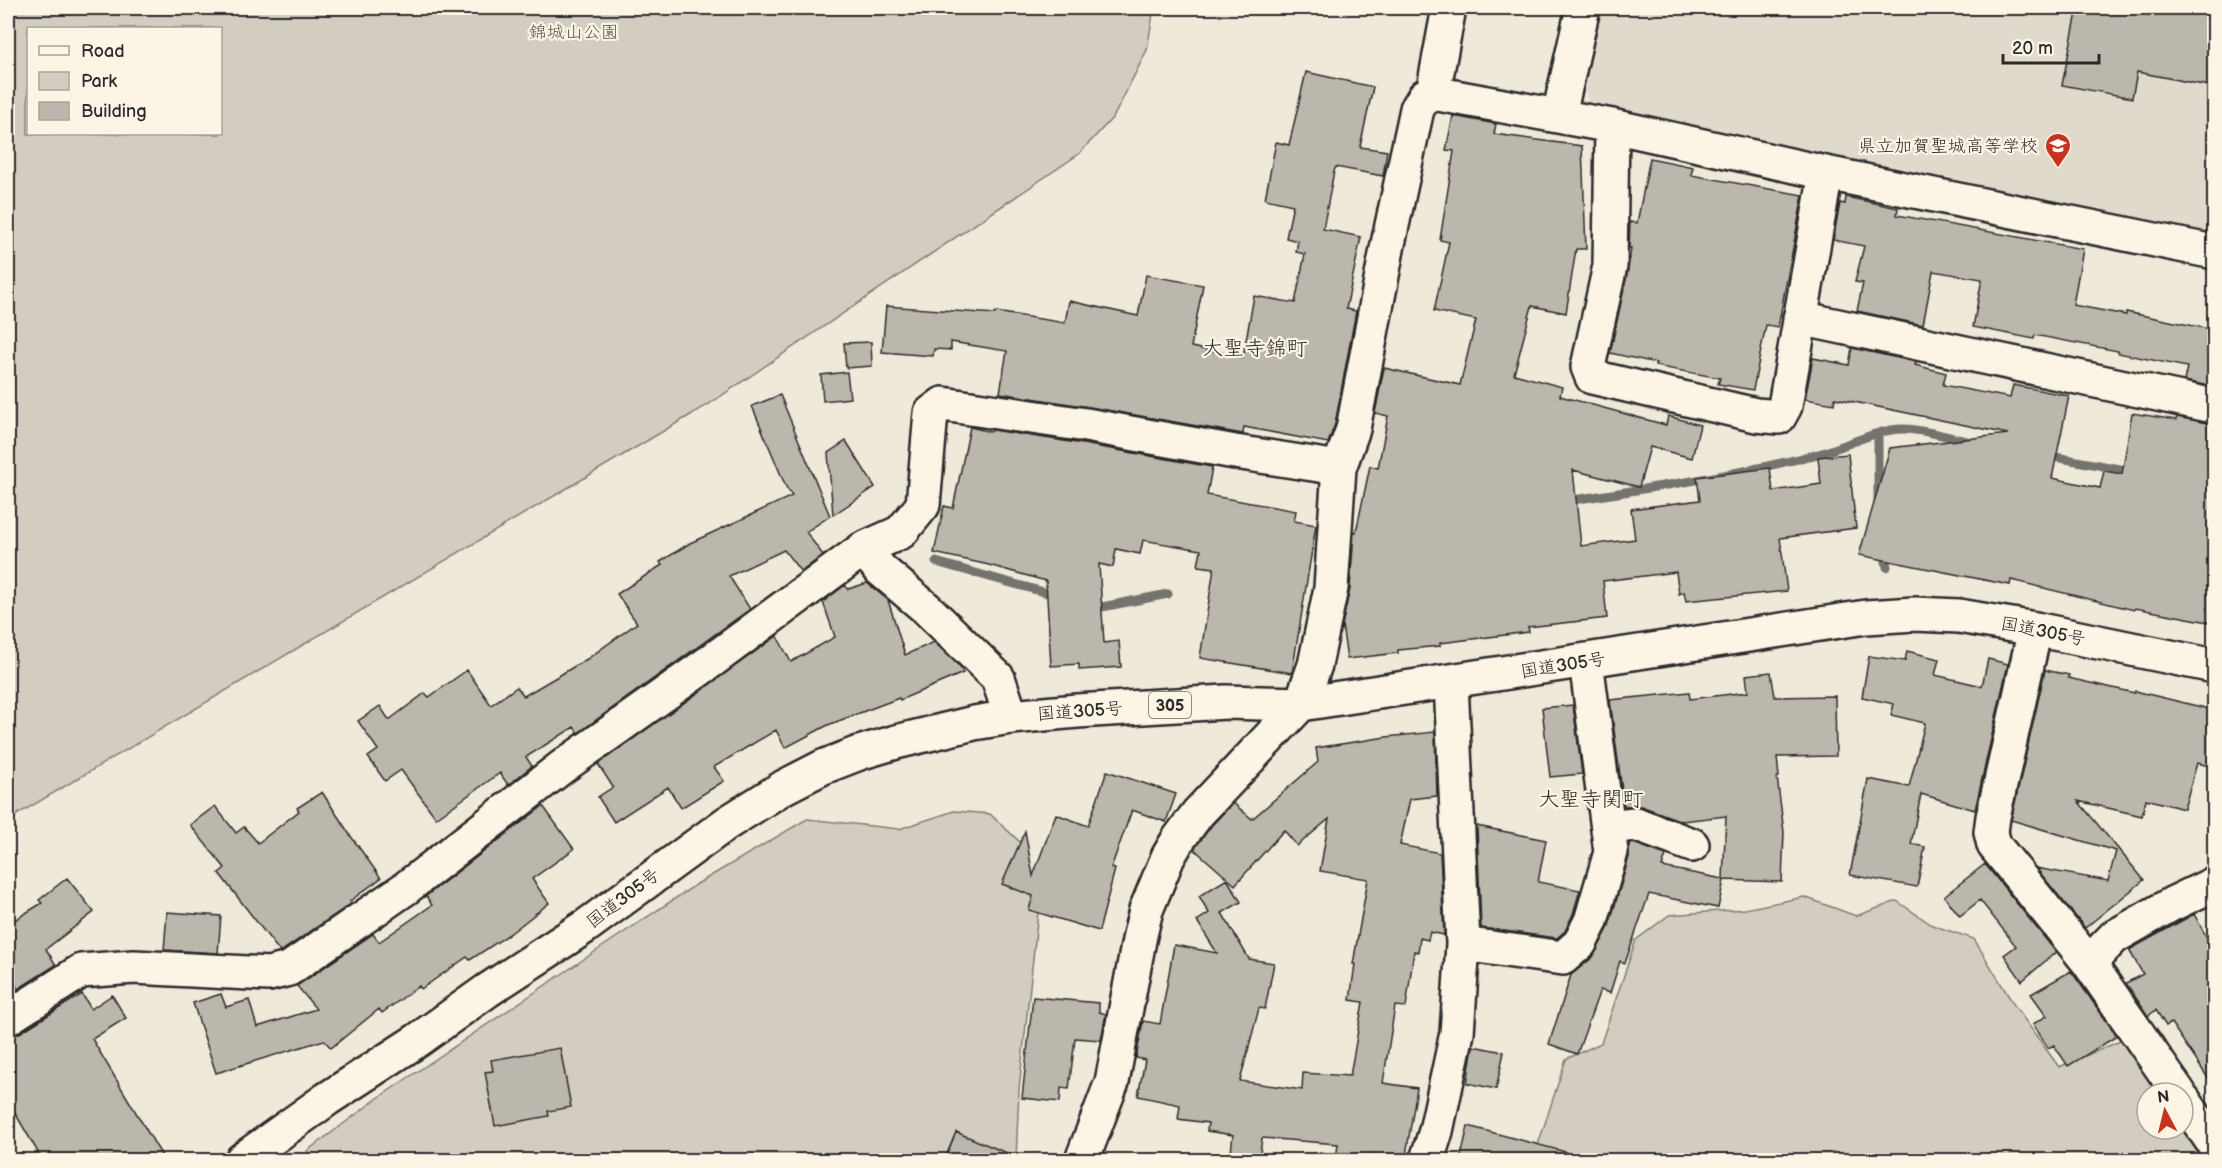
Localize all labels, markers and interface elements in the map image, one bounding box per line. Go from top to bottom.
park label: 錦城山公園 [529,22,619,43]
legend [27,27,222,135]
scale bar [2003,27,2099,65]
text: 20 m [2012,38,2053,59]
text: Road [81,41,125,62]
text: Park [81,71,117,92]
text: Building [81,101,147,122]
school or university icon: 県立加賀聖城高等学校 [2043,131,2073,169]
place label: 県立加賀聖城高等学校 [1858,136,2038,157]
district label: 大聖寺錦町 [1203,336,1308,361]
street label: 国道305号 [1999,613,2087,650]
street label: 国道305号 [1519,648,1607,683]
road number: 305 [1149,692,1191,718]
street label: 国道305号 [1036,698,1124,725]
district label: 大聖寺関町 [1539,787,1644,812]
street label: 国道305号 [583,864,664,933]
north arrow [2135,1081,2195,1141]
text: N [2156,1087,2170,1108]

